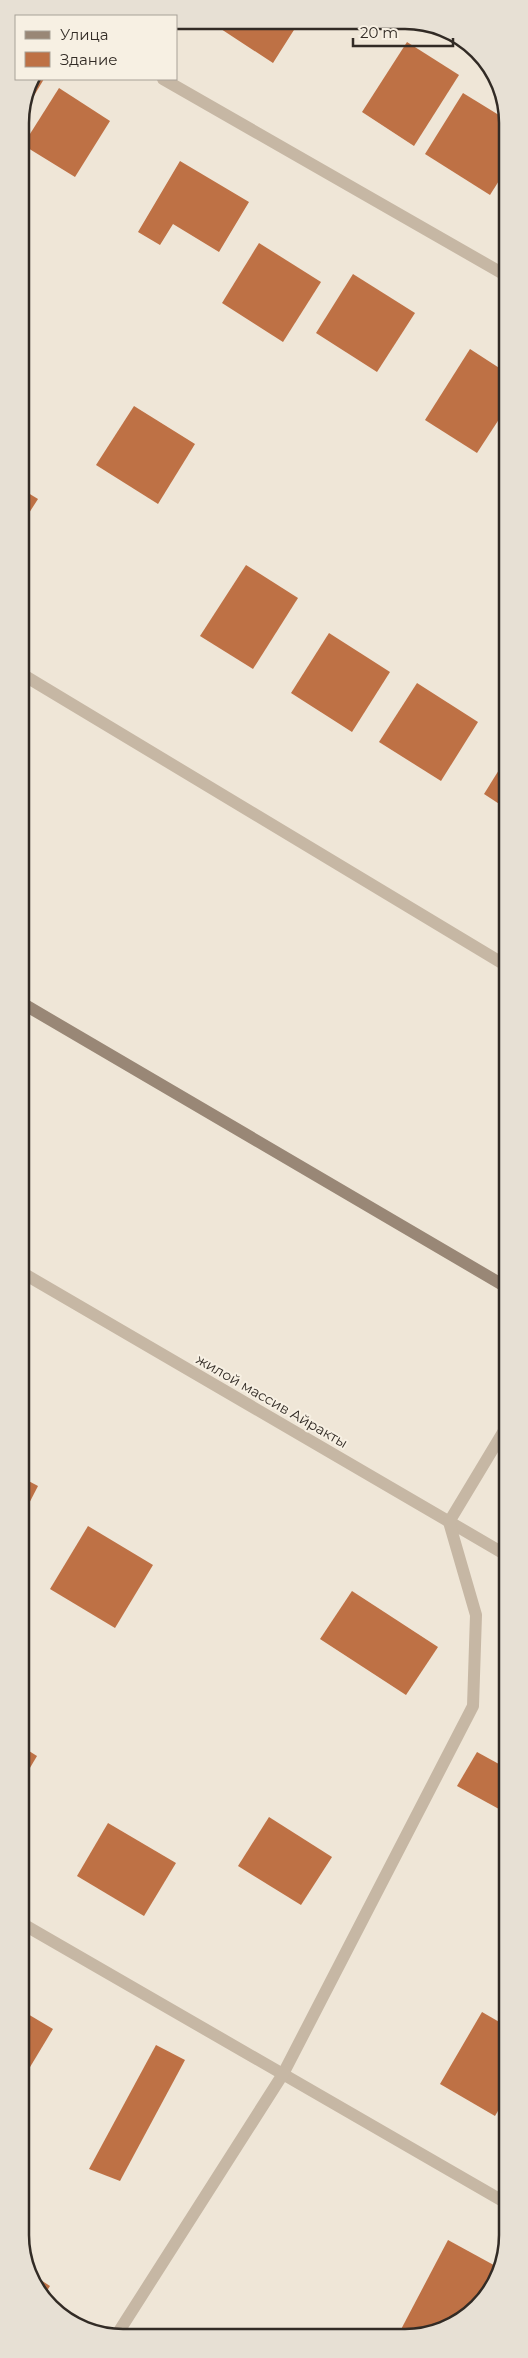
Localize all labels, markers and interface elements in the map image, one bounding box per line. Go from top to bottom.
legend [15,15,178,80]
scale bar [353,15,453,47]
text: 20 m [360,23,398,42]
text: Улица [60,25,108,44]
text: Здание [60,50,118,69]
street label: жилой массив Айракты [193,1350,351,1452]

